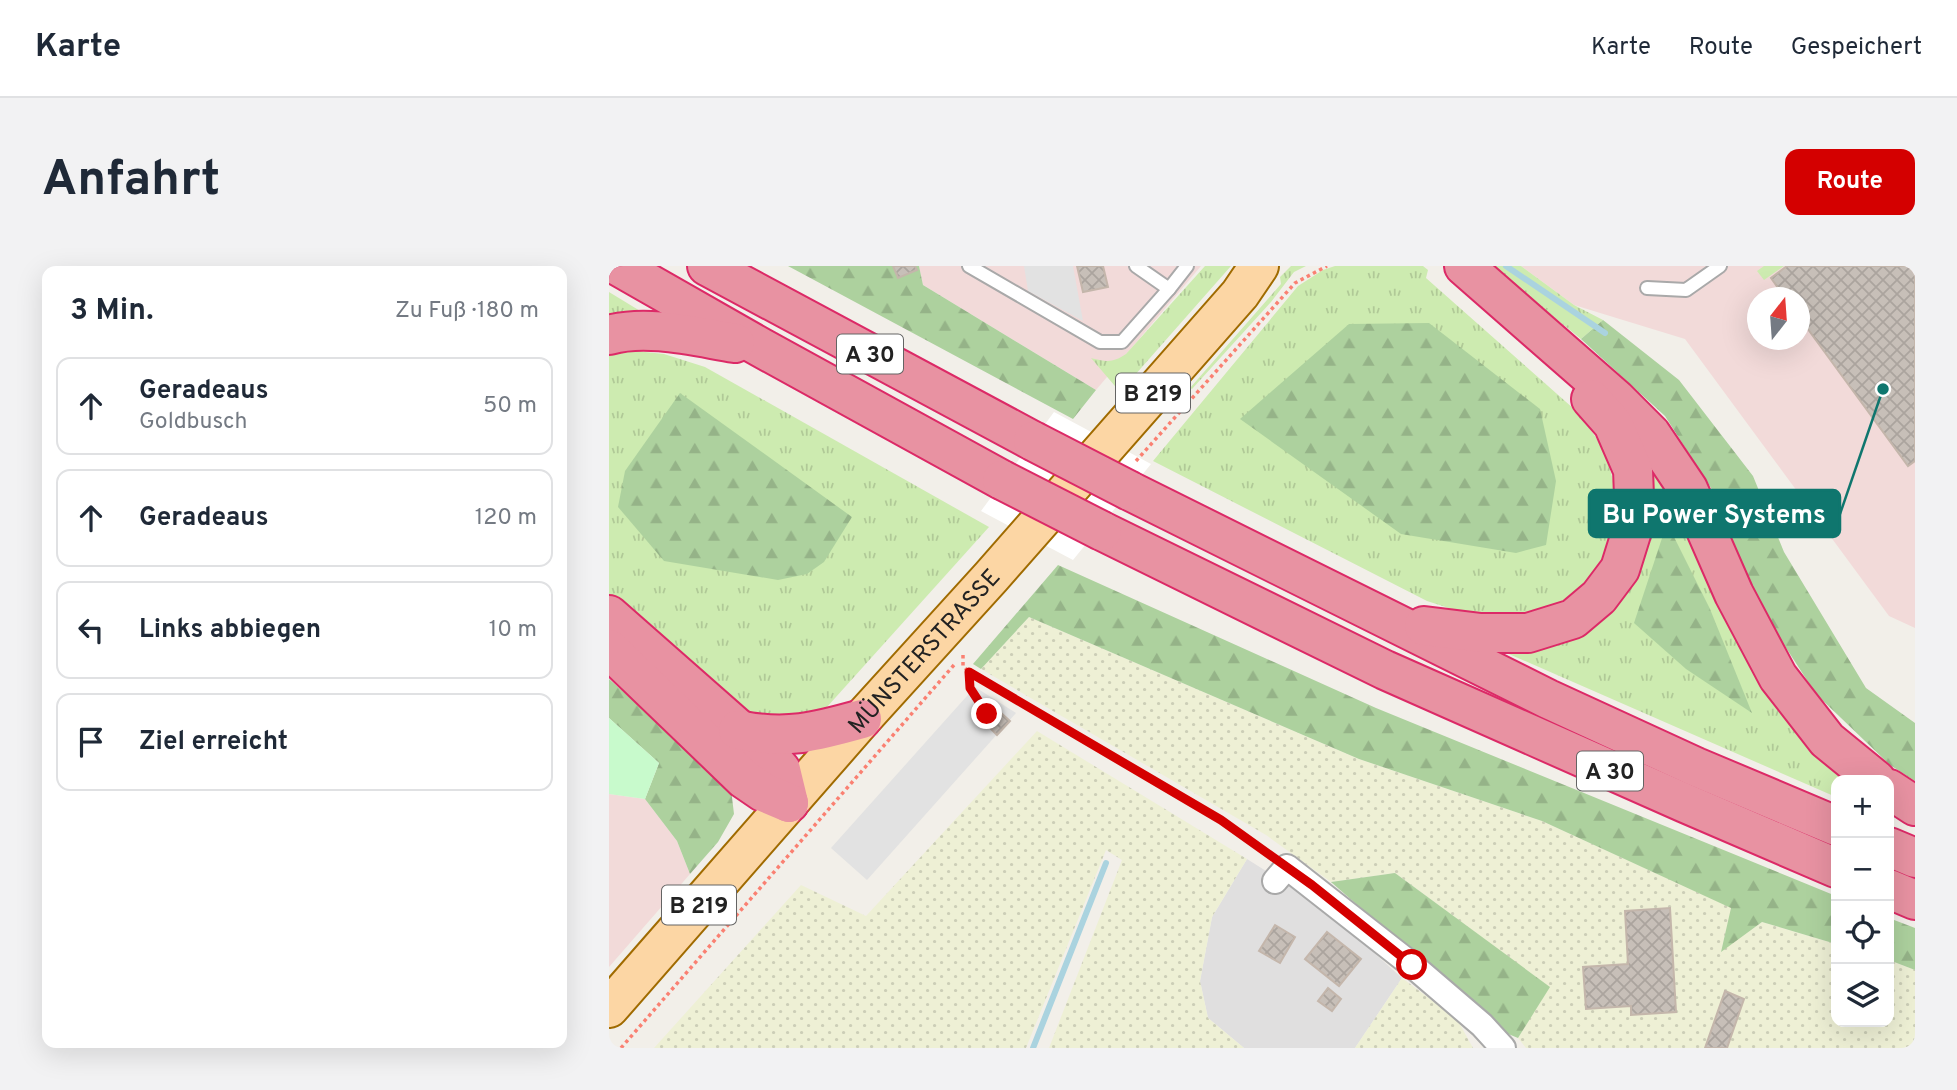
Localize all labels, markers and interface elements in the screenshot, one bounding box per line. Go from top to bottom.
text: Karte [35,27,121,69]
text: Karte [1591,33,1651,63]
text: Route [1689,33,1753,63]
text: Gespeichert [1791,33,1922,63]
button: Route [1785,149,1915,215]
text: Anfahrt [42,151,220,213]
north arrow [1747,287,1810,350]
text: 3 Min. [70,293,154,330]
text: Zu Fuß · 180 m [395,297,539,326]
road number: A 30 [837,334,903,374]
road number: B 219 [1116,374,1190,412]
text: Geradeaus [139,375,268,408]
icon: ahead [72,387,110,425]
text: 50 m [483,392,537,421]
text: Goldbusch [139,408,248,437]
callout: Bu Power Systems [1589,490,1840,537]
icon: ahead [72,499,110,537]
text: Bu Power Systems [1602,500,1826,533]
text: Geradeaus [139,502,268,535]
text: 120 m [475,504,537,533]
street label: MÜNSTERSTRASSE [843,564,1008,741]
icon: left [72,611,110,649]
text: Links abbiegen [139,614,321,647]
text: 10 m [489,616,537,645]
route end [971,698,1002,729]
icon: arrive [72,723,110,761]
text: Ziel erreicht [139,726,288,759]
road number: A 30 [1577,751,1643,790]
map controls [1831,775,1894,1027]
button: + [1831,775,1894,838]
button: − [1831,838,1894,901]
road number: B 219 [662,886,736,925]
button: locate [1831,901,1894,964]
route start [1396,949,1427,980]
button: layers [1831,964,1894,1027]

